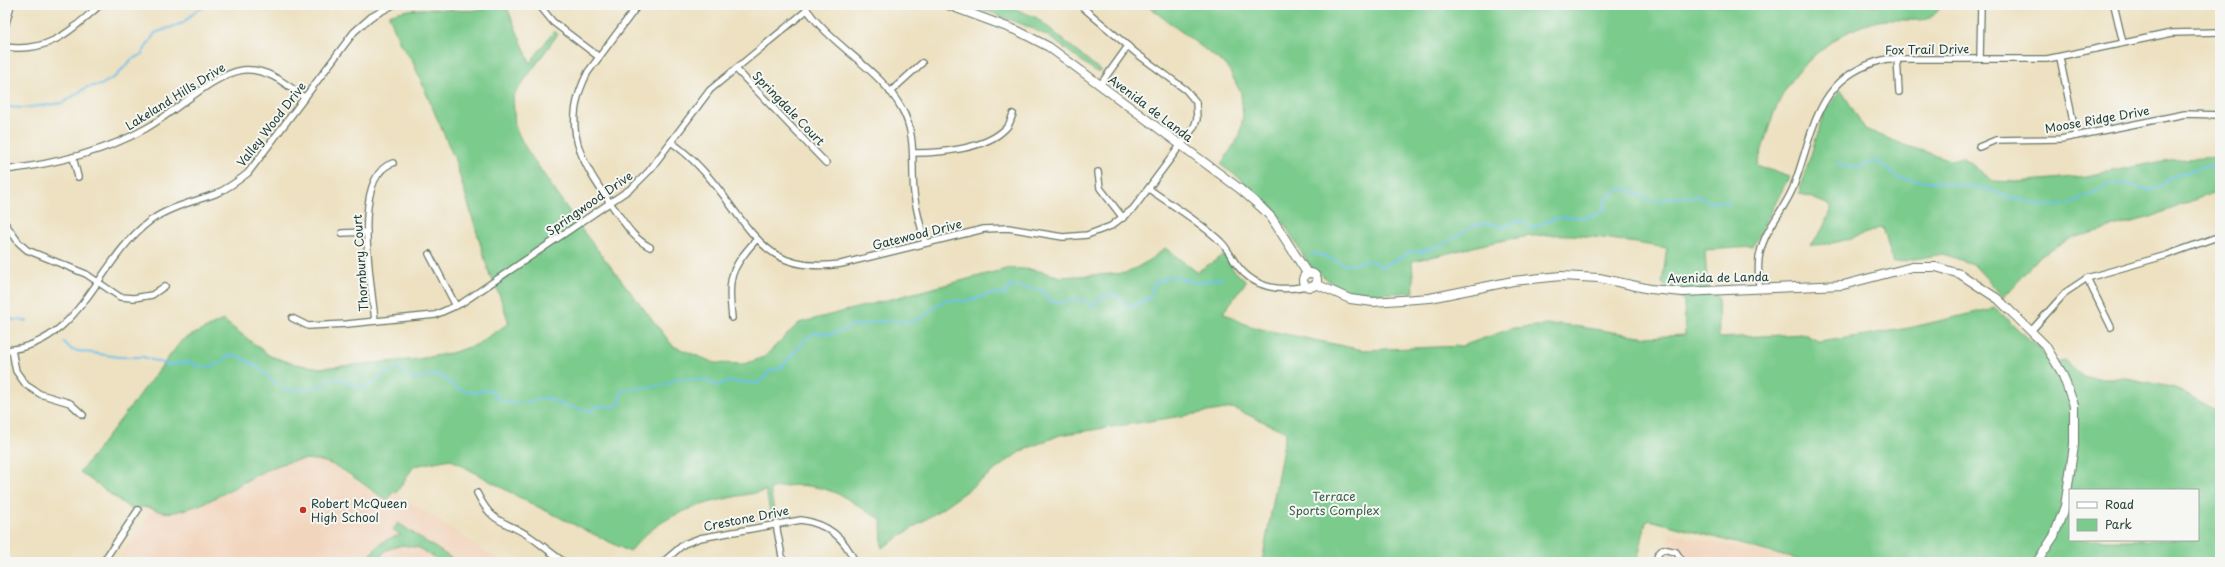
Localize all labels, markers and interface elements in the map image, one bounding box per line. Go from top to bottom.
street label: Fox Trail Drive [1885,39,1969,59]
street label: Lakeland Hills Drive [122,58,228,134]
street label: Springdale Court [749,67,829,149]
street label: Avenida de Landa [1105,70,1198,146]
street label: Valley Wood Drive [232,78,310,170]
street label: Moose Ridge Drive [2043,101,2151,137]
street label: Springwood Drive [542,166,636,240]
street label: Thornbury Court [348,214,372,312]
street label: Gatewood Drive [870,214,964,254]
street label: Avenida de Landa [1667,267,1770,287]
park label: Terrace Sports Complex [1289,487,1379,519]
legend [2069,489,2199,541]
place label: Robert McQueen High School [311,494,407,526]
text: Road [2105,495,2134,513]
street label: Crestone Drive [702,501,790,535]
marker: Robert McQueen High School [298,505,308,515]
text: Park [2105,515,2132,533]

